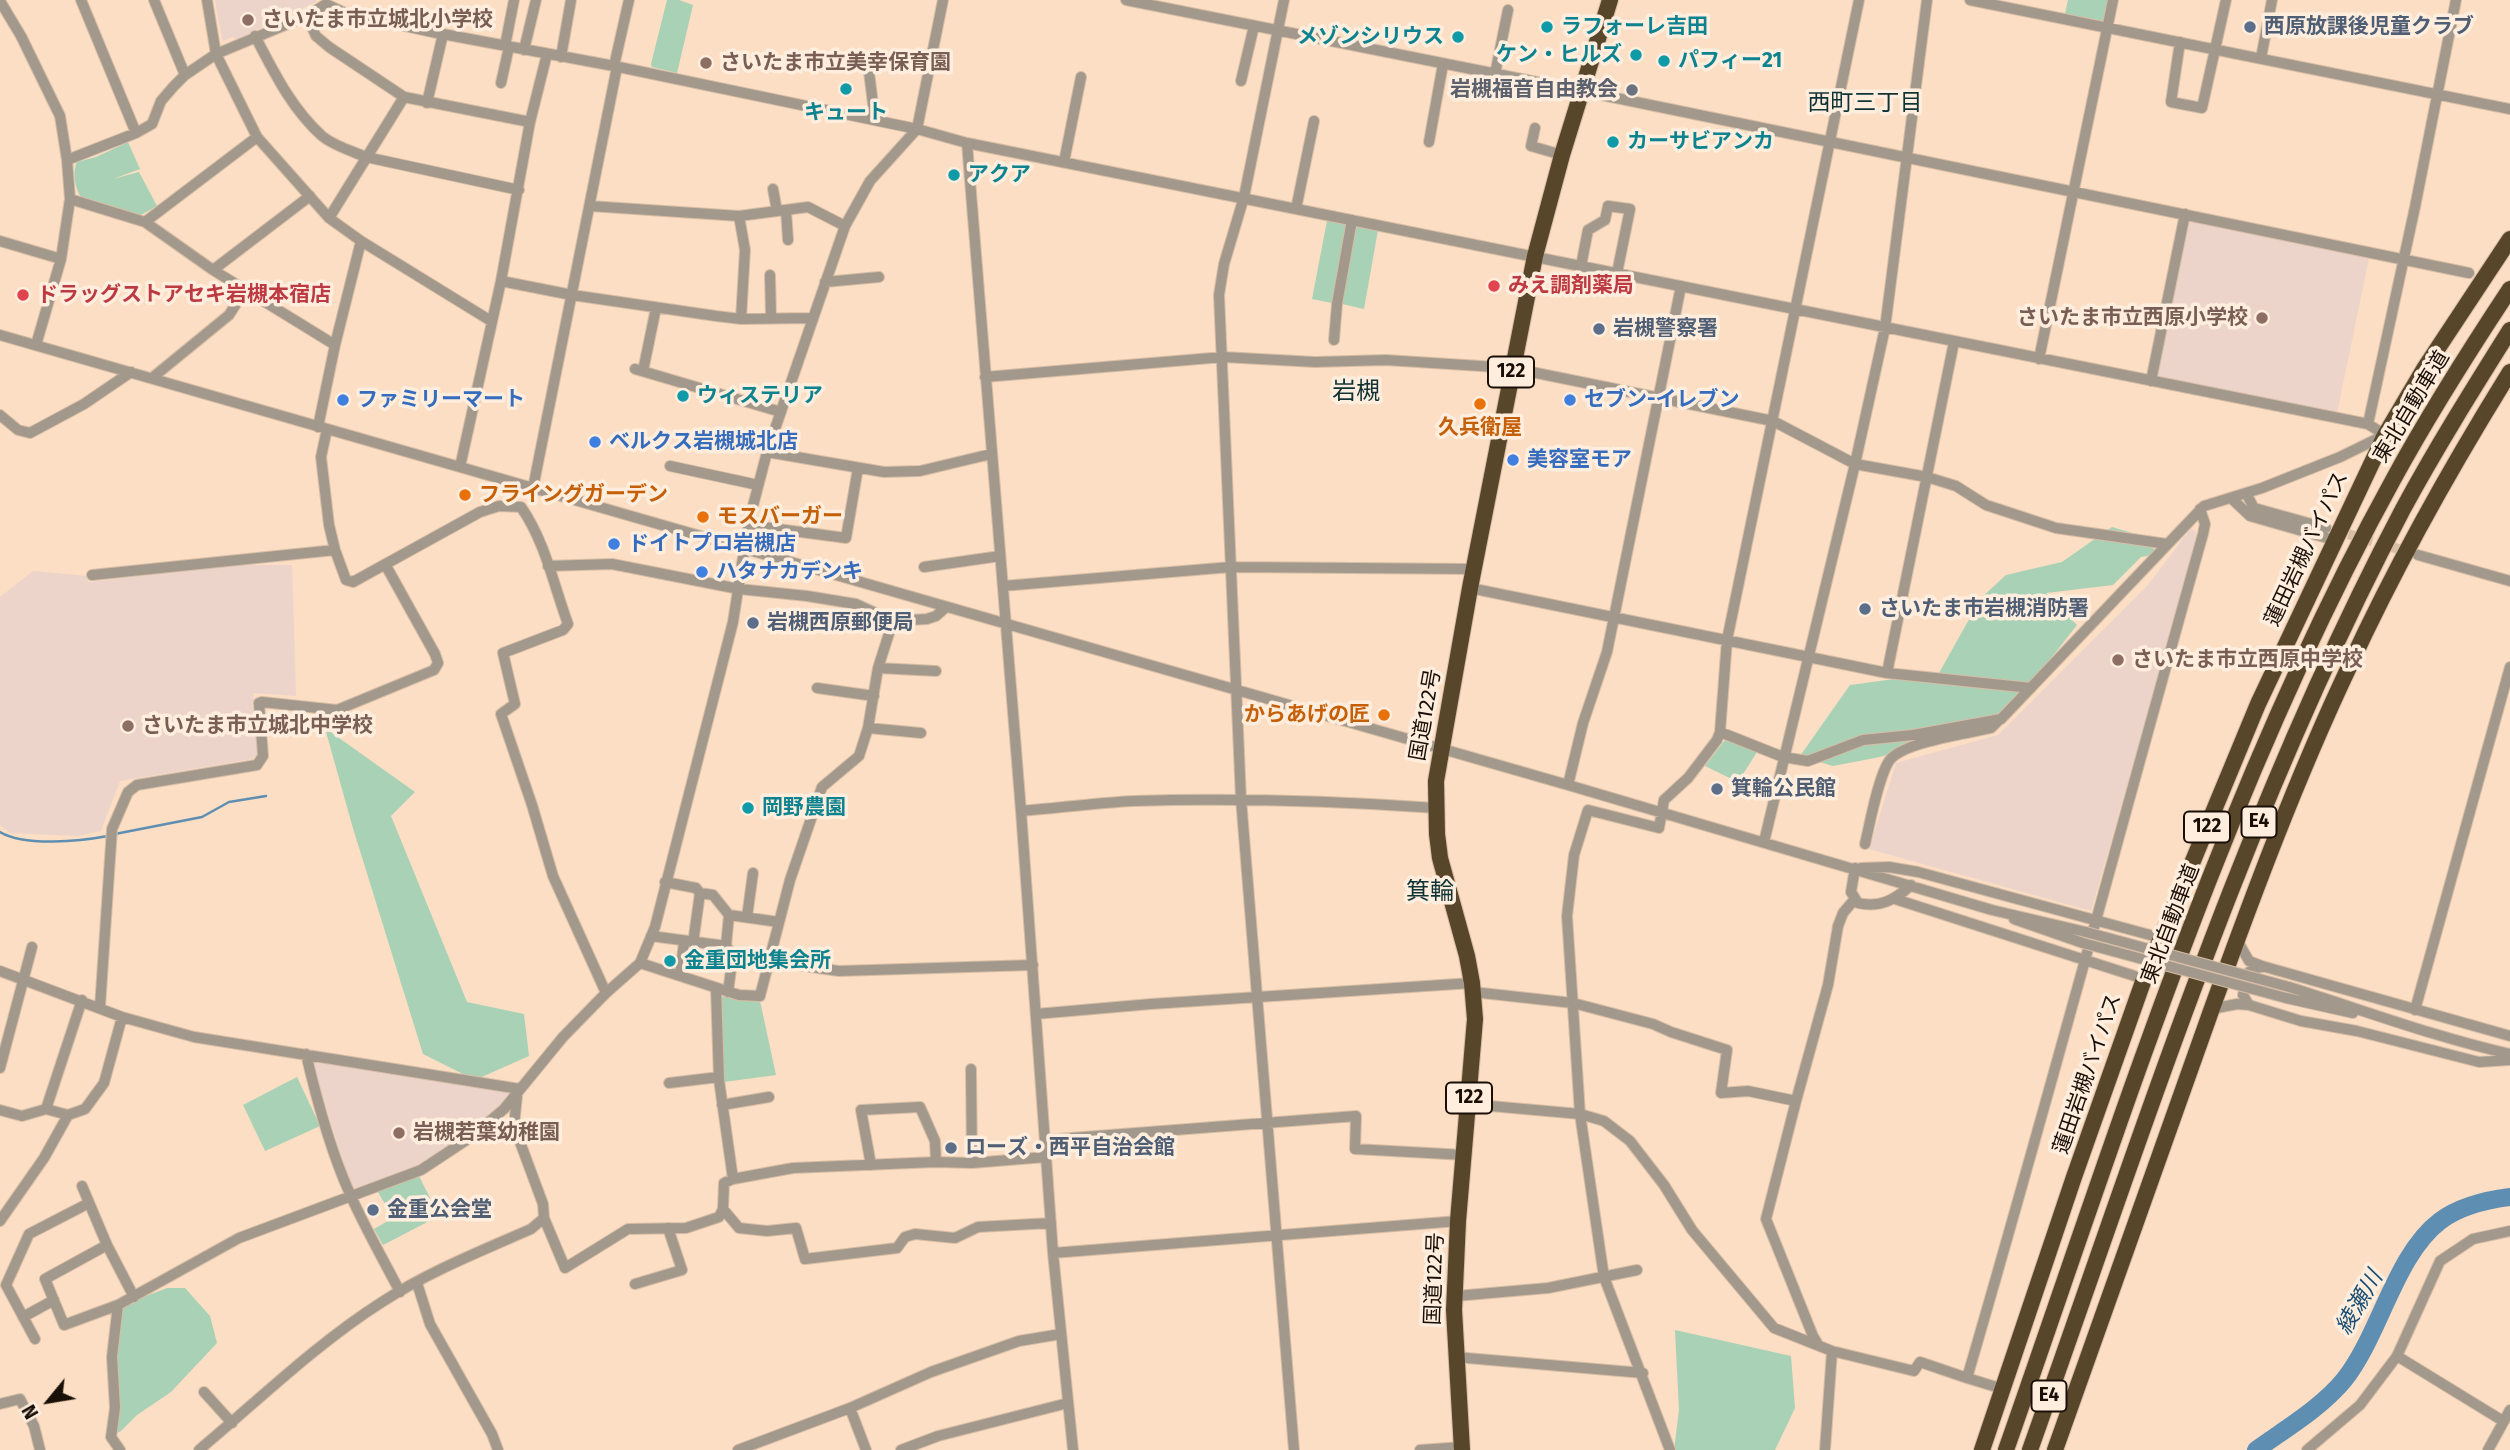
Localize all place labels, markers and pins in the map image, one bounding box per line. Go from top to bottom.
place label: さいたま市立城北小学校 [262,7,493,33]
marker: さいたま市立城北小学校 [240,12,256,28]
place label: ラフォーレ吉田 [1561,14,1708,40]
place label: 西原放課後児童クラブ [2264,14,2474,40]
marker: ラフォーレ吉田 [1539,19,1555,35]
marker: 西原放課後児童クラブ [2242,19,2258,35]
place label: メゾンシリウス [1297,24,1444,50]
marker: メゾンシリウス [1450,29,1466,45]
place label: ケン・ヒルズ [1496,42,1622,68]
marker: ケン・ヒルズ [1628,47,1644,63]
place label: パフィー21 [1678,48,1782,74]
place label: さいたま市立美幸保育園 [720,50,951,76]
marker: パフィー21 [1656,53,1672,69]
marker: さいたま市立美幸保育園 [698,55,714,71]
place label: 岩槻福音自由教会 [1450,77,1618,103]
marker: キュート [838,81,854,97]
marker: 岩槻福音自由教会 [1624,82,1640,98]
place label: キュート [804,100,888,126]
place label: カーサビアンカ [1627,129,1774,155]
marker: カーサビアンカ [1605,134,1621,150]
place label: アクア [968,162,1031,188]
marker: アクア [946,167,962,183]
place label: みえ調剤薬局 [1508,273,1634,299]
marker: みえ調剤薬局 [1486,278,1502,294]
place label: ドラッグストアセキ岩槻本宿店 [37,282,331,308]
marker: ドラッグストアセキ岩槻本宿店 [15,287,31,303]
place label: さいたま市立西原小学校 [2017,305,2248,331]
marker: さいたま市立西原小学校 [2254,310,2270,326]
place label: 岩槻警察署 [1613,316,1718,342]
marker: 岩槻警察署 [1591,321,1607,337]
place label: ウィステリア [697,383,823,409]
place label: ファミリーマート [357,387,525,413]
place label: セブン-イレブン [1584,387,1740,413]
marker: ウィステリア [675,388,691,404]
marker: ファミリーマート [335,392,351,408]
marker: セブン-イレブン [1562,392,1578,408]
marker: 久兵衛屋 [1472,396,1488,412]
place label: 久兵衛屋 [1438,415,1522,441]
place label: ベルクス岩槻城北店 [609,429,798,455]
marker: ベルクス岩槻城北店 [587,434,603,450]
place label: 美容室モア [1527,447,1632,473]
marker: 美容室モア [1505,452,1521,468]
place label: フライングガーデン [479,482,668,508]
marker: フライングガーデン [457,487,473,503]
place label: モスバーガー [717,504,843,530]
marker: モスバーガー [695,509,711,525]
place label: ドイトプロ岩槻店 [628,531,796,557]
marker: ドイトプロ岩槻店 [606,536,622,552]
place label: ハタナカデンキ [716,559,863,585]
marker: ハタナカデンキ [694,564,710,580]
place label: さいたま市岩槻消防署 [1879,596,2089,622]
marker: さいたま市岩槻消防署 [1857,601,1873,617]
place label: 岩槻西原郵便局 [767,610,914,636]
marker: 岩槻西原郵便局 [745,615,761,631]
place label: さいたま市立西原中学校 [2132,647,2363,673]
marker: さいたま市立西原中学校 [2110,652,2126,668]
place label: からあげの匠 [1244,702,1370,728]
marker: からあげの匠 [1376,707,1392,723]
place label: さいたま市立城北中学校 [142,713,373,739]
marker: さいたま市立城北中学校 [120,718,136,734]
place label: 箕輪公民館 [1731,776,1836,802]
marker: 箕輪公民館 [1709,781,1725,797]
place label: 岡野農園 [762,795,846,821]
marker: 岡野農園 [740,800,756,816]
place label: 金重団地集会所 [684,948,831,974]
marker: 金重団地集会所 [662,953,678,969]
place label: 岩槻若葉幼稚園 [413,1120,560,1146]
marker: 岩槻若葉幼稚園 [391,1125,407,1141]
place label: ローズ・西平自治会館 [965,1135,1175,1161]
marker: ローズ・西平自治会館 [943,1140,959,1156]
place label: 金重公会堂 [387,1197,492,1223]
marker: 金重公会堂 [365,1202,381,1218]

